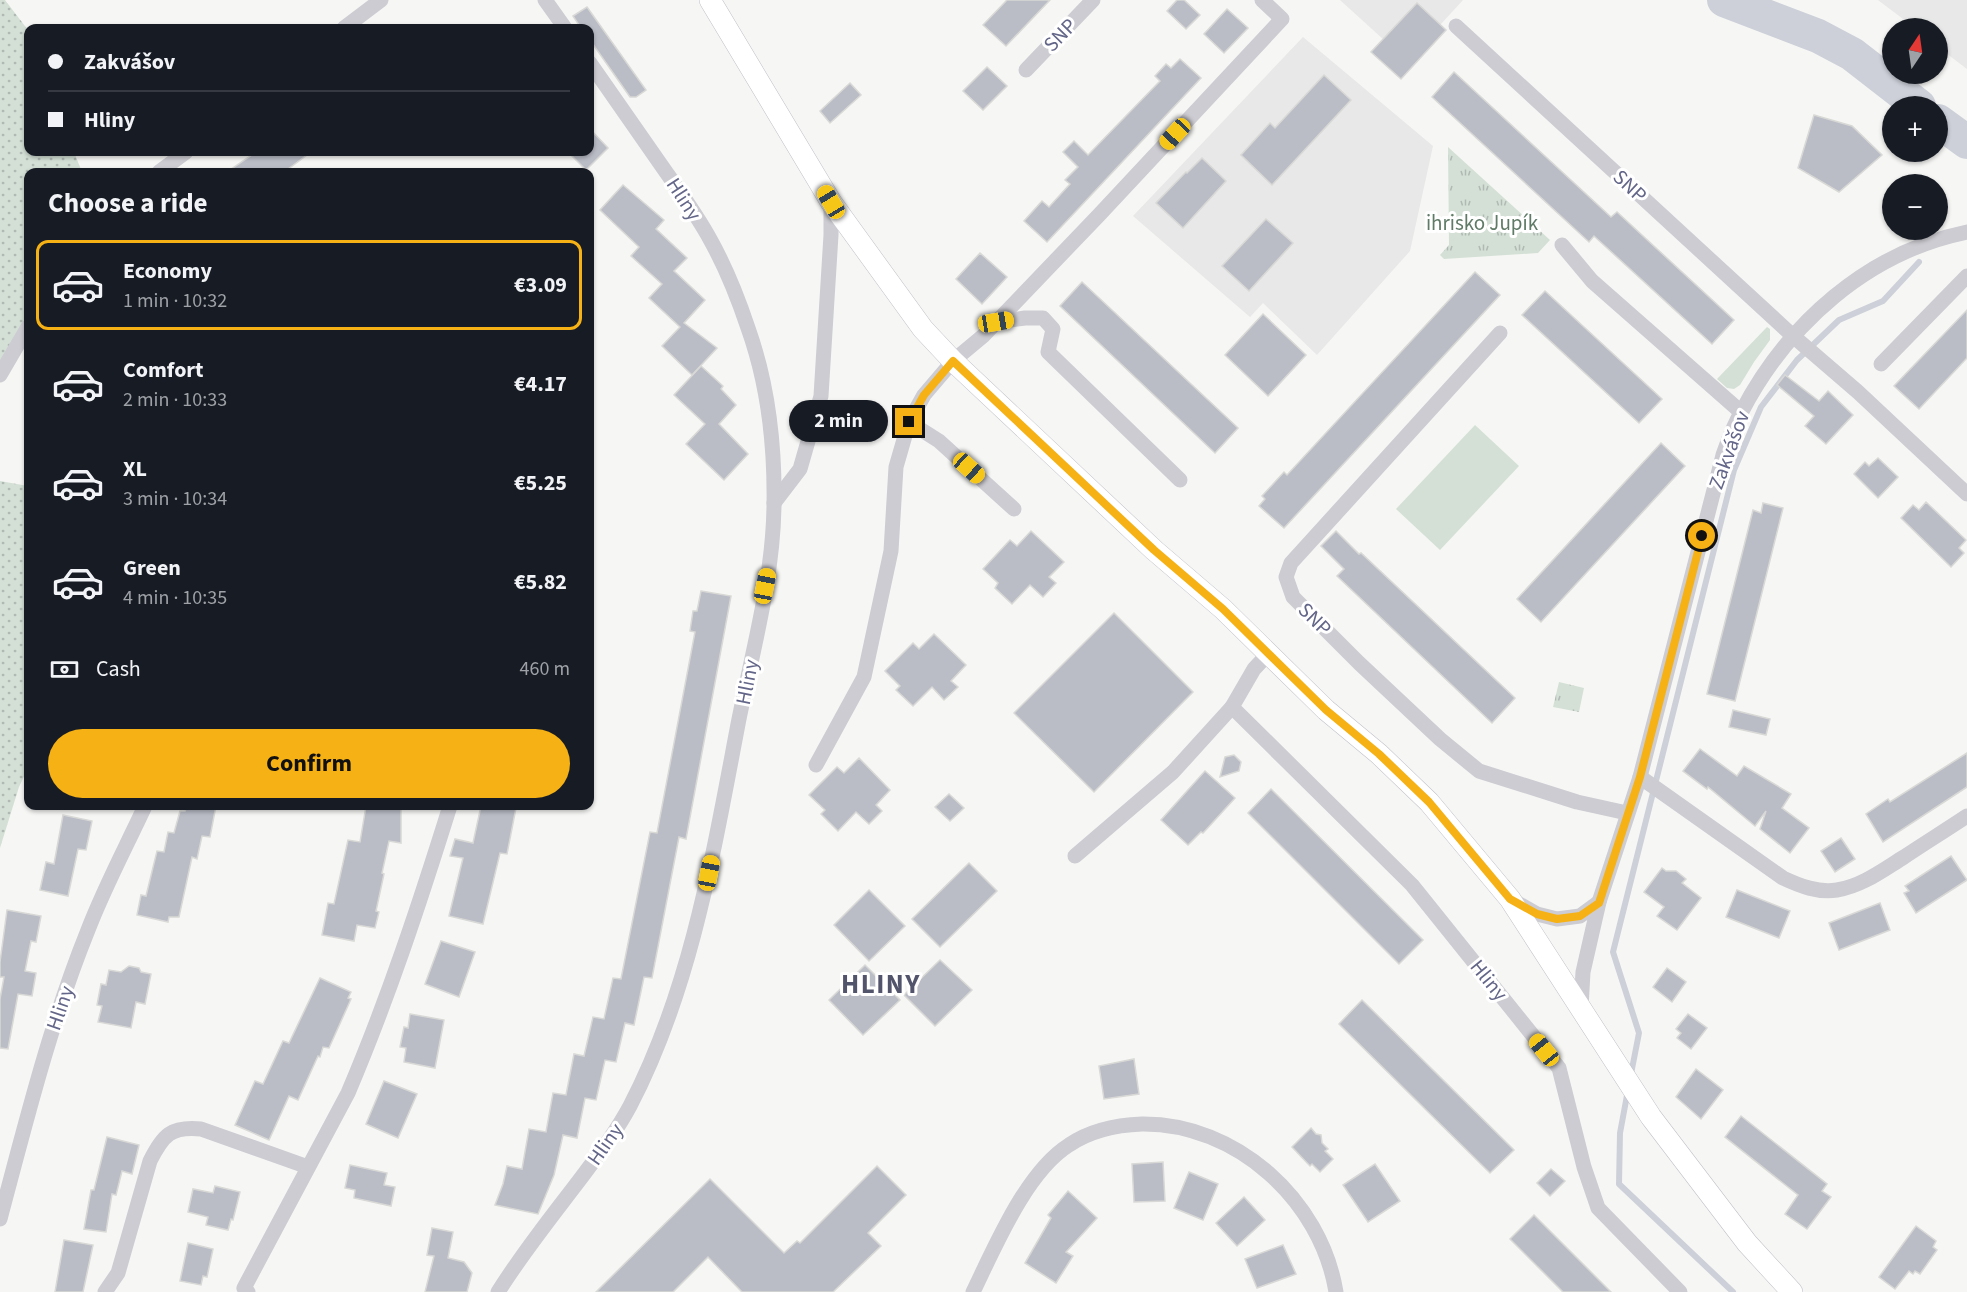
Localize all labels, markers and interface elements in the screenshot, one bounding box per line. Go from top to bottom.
street label: SNP [1036,11,1084,59]
north arrow [1882,18,1948,84]
map controls [1882,18,1948,240]
text: Zakvášov [84,46,175,78]
button: + [1882,96,1948,162]
text: Hliny [84,104,135,136]
car [1156,115,1194,153]
street label: SNP [1606,163,1654,209]
street label: Hliny [659,172,709,226]
button: − [1882,174,1948,240]
car [814,182,848,222]
text: Choose a ride [48,184,208,223]
park label: ihrisko Jupík [1426,208,1539,238]
text: Economy [123,255,212,287]
icon: car [51,258,105,312]
text: €3.09 [514,269,567,301]
text: 1 min · 10:32 [123,287,227,315]
car [977,310,1015,334]
text: Comfort [123,354,204,386]
icon: car [51,357,105,411]
text: €4.17 [514,368,567,400]
text: 2 min · 10:33 [123,386,227,414]
callout: 2 min [789,401,888,443]
street label: Zakvášov [1701,406,1757,494]
text: 2 min [814,407,863,435]
route end [895,408,922,435]
car [950,449,988,487]
text: XL [123,453,147,485]
icon: car [51,456,105,510]
text: €5.25 [514,467,567,499]
text: 3 min · 10:34 [123,485,227,513]
route start [1688,522,1715,549]
text: Green [123,552,181,584]
icon: car [51,555,105,609]
text: €5.82 [514,566,567,598]
car [753,567,777,605]
text: 4 min · 10:35 [123,584,227,612]
street label: SNP [1291,595,1339,643]
icon: cash [48,653,81,686]
text: Cash [96,653,141,685]
text: 460 m [520,655,570,683]
street label: Hliny [728,657,766,707]
button: Confirm [48,729,570,798]
car [697,854,721,892]
street label: Hliny [1463,953,1515,1007]
district label: HLINY [841,965,921,1004]
street label: Hliny [38,981,82,1034]
car [1526,1030,1562,1070]
street label: Hliny [580,1117,630,1171]

